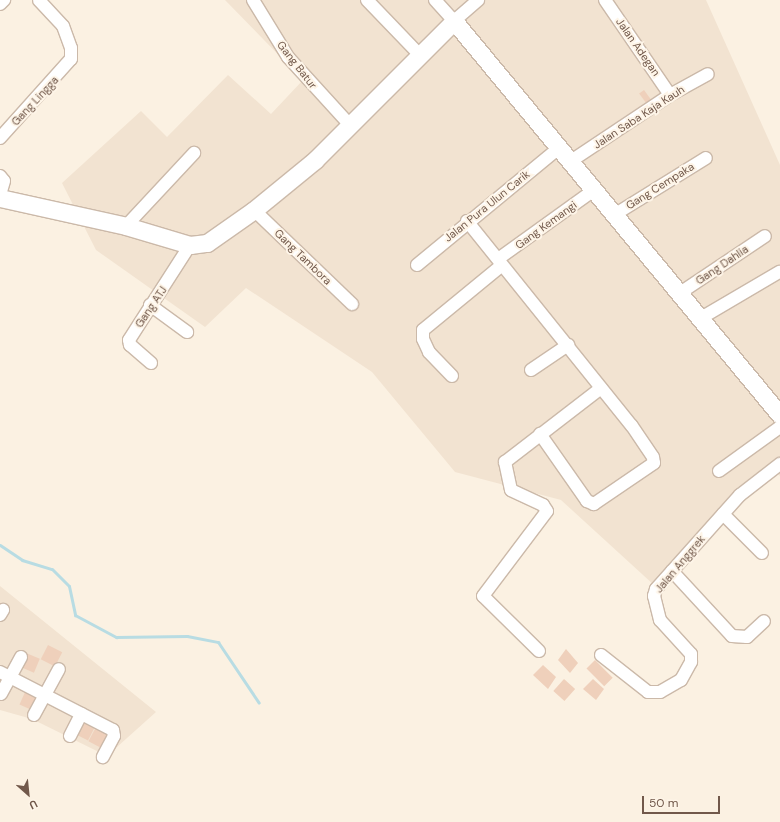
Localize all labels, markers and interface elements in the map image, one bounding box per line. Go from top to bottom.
street label: Jalan Adegan [613,15,663,79]
street label: Gang Batur [274,39,320,91]
street label: Gang Lingga [9,74,61,128]
street label: Jalan Saba Kaja Kauh [591,83,687,151]
street label: Gang Cempaka [623,160,697,212]
street label: Jalan Pura Ulun Carik [442,167,532,245]
street label: Gang Kemangi [513,198,579,252]
street label: Gang Tambora [272,226,334,288]
street label: Gang Dahlia [693,243,751,287]
street label: Gang ATJ [132,284,170,330]
street label: Jalan Anggrek [652,533,708,595]
north arrow [8,774,48,814]
scale bar [644,788,722,814]
text: 50 m [649,795,678,811]
text: U [27,797,40,813]

